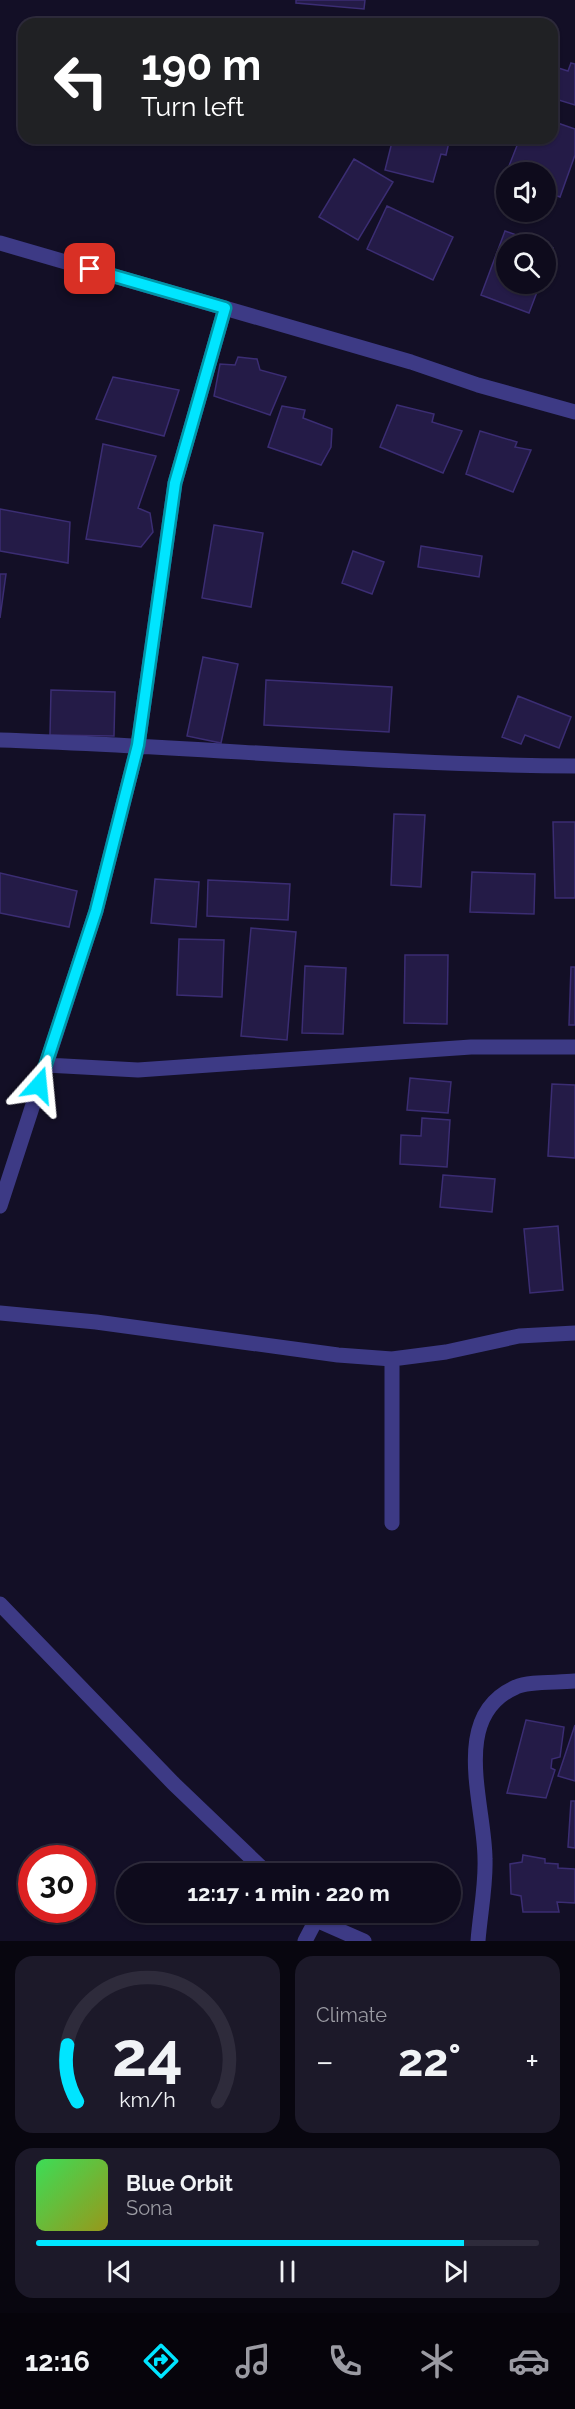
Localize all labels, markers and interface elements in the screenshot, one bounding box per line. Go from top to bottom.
text: 190 m [141,41,261,90]
icon: left [42,42,120,120]
text: Turn left [141,91,244,122]
map controls [496,162,556,294]
button: sound [496,162,556,222]
button: search [496,234,556,294]
pin [64,243,115,294]
icon: arrive [73,252,106,285]
position arrow [7,1053,71,1117]
speed limit sign: 30 [18,1845,96,1923]
text: 12:17 · 1 min · 220 m [187,1880,390,1906]
text: Climate [316,2003,387,2027]
text: 24 [112,2017,183,2091]
text: 22° [398,2034,461,2087]
text: − [316,2042,334,2081]
text: + [525,2042,539,2081]
text: km/h [119,2087,176,2112]
text: Blue Orbit [126,2170,233,2196]
text: Sona [126,2196,173,2220]
icon: previous [103,2255,136,2288]
icon: pause [271,2255,304,2288]
icon: next [439,2255,472,2288]
icon: directions [140,2340,182,2382]
icon: music [232,2340,274,2382]
icon: phone [324,2340,366,2382]
icon: climate [416,2340,458,2382]
icon: car [508,2340,550,2382]
text: 12:16 [25,2346,90,2377]

